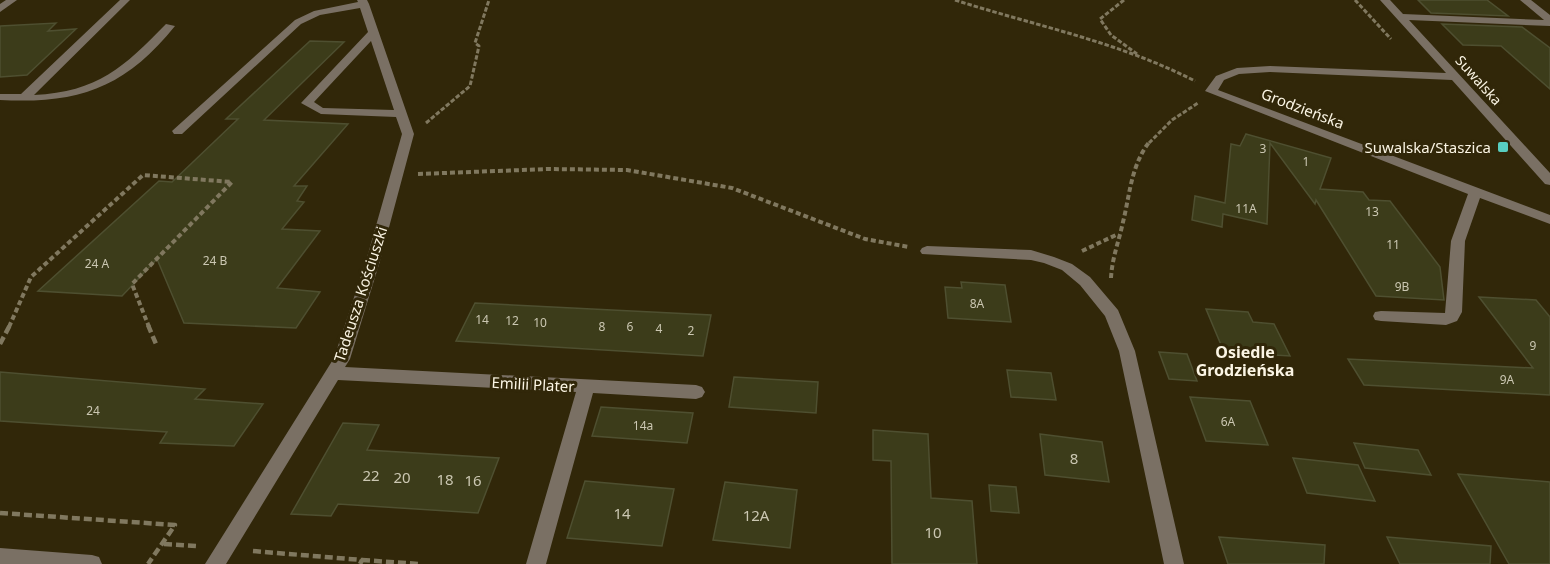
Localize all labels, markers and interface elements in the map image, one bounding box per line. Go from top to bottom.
street label: Suwalska [1452,51,1506,109]
street label: Grodzieńska [1259,83,1347,133]
place label: Suwalska/Staszica [1364,137,1491,157]
house number: 3 [1260,140,1267,157]
marker: Suwalska/Staszica [1496,140,1510,154]
house number: 1 [1303,153,1309,170]
house number: 11A [1235,200,1257,217]
house number: 13 [1365,203,1379,220]
street label: Tadeusza Kościuszki [329,224,391,364]
house number: 11 [1386,236,1400,253]
house number: 24 B [203,252,228,269]
house number: 24 A [85,255,110,272]
house number: 9B [1395,278,1410,295]
house number: 8A [970,295,985,312]
house number: 14 [475,311,489,328]
house number: 12 [505,312,519,329]
house number: 10 [533,314,547,331]
house number: 8 [599,318,606,335]
house number: 6 [627,318,634,335]
house number: 4 [656,320,663,337]
house number: 2 [688,322,695,339]
house number: 9 [1530,337,1537,354]
district label: Osiedle Grodzieńska [1196,341,1294,381]
house number: 9A [1500,371,1515,388]
street label: Emilii Plater [491,372,575,396]
house number: 24 [86,402,100,419]
house number: 6A [1221,413,1236,430]
house number: 14a [633,417,653,434]
house number: 8 [1070,448,1078,468]
house number: 22 [362,465,380,485]
house number: 20 [393,467,411,487]
house number: 18 [436,469,454,489]
house number: 16 [464,470,482,490]
house number: 14 [613,503,631,523]
house number: 12A [743,505,770,525]
house number: 10 [924,522,942,542]

